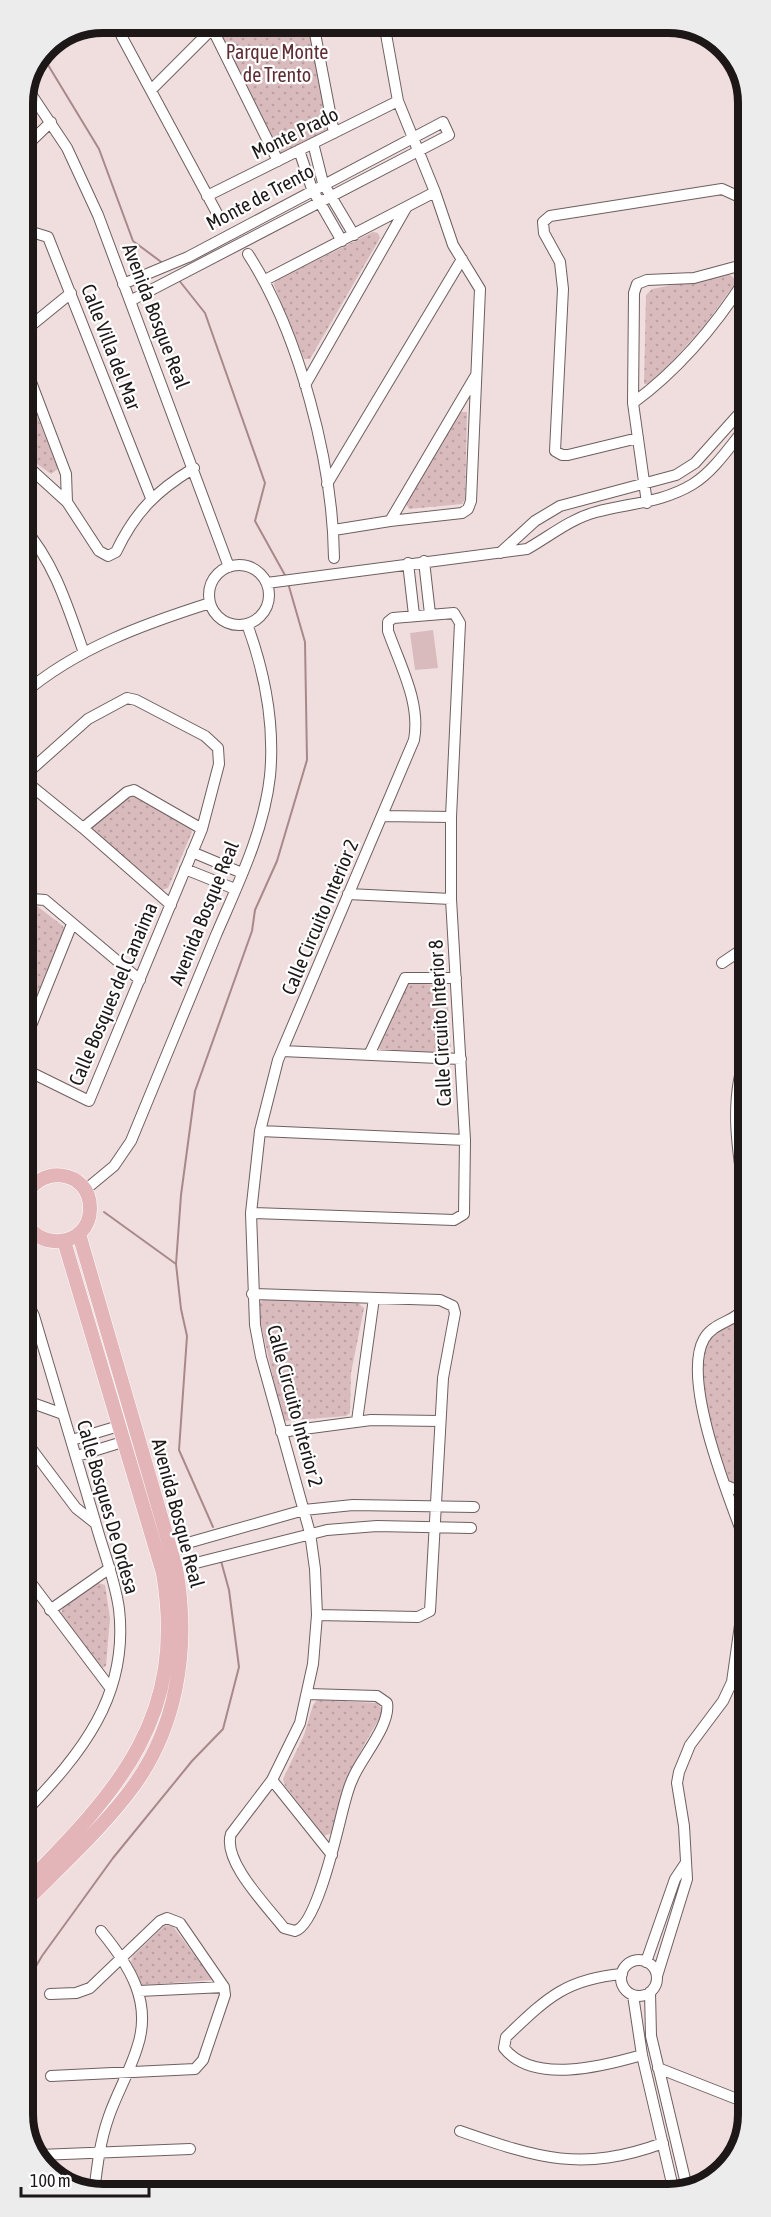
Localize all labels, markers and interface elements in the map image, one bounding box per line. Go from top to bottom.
park label: Parque Monte de Trento [226,40,328,86]
street label: Monte Prado [248,102,342,163]
street label: Monte de Trento [202,159,317,235]
street label: Avenida Bosque Real [118,240,195,392]
street label: Calle Villa del Mar [77,281,146,414]
street label: Calle Circuito Interior 2 [276,836,363,998]
street label: Avenida Bosque Real [164,837,243,988]
street label: Calle Bosques del Canaima [64,899,162,1089]
street label: Calle Circuito Interior 8 [424,939,455,1107]
street label: Calle Circuito Interior 2 [263,1322,328,1489]
street label: Calle Bosques De Ordesa [73,1417,144,1597]
street label: Avenida Bosque Real [148,1436,210,1591]
scale bar [21,2160,148,2198]
text: 100 m [30,2170,71,2191]

